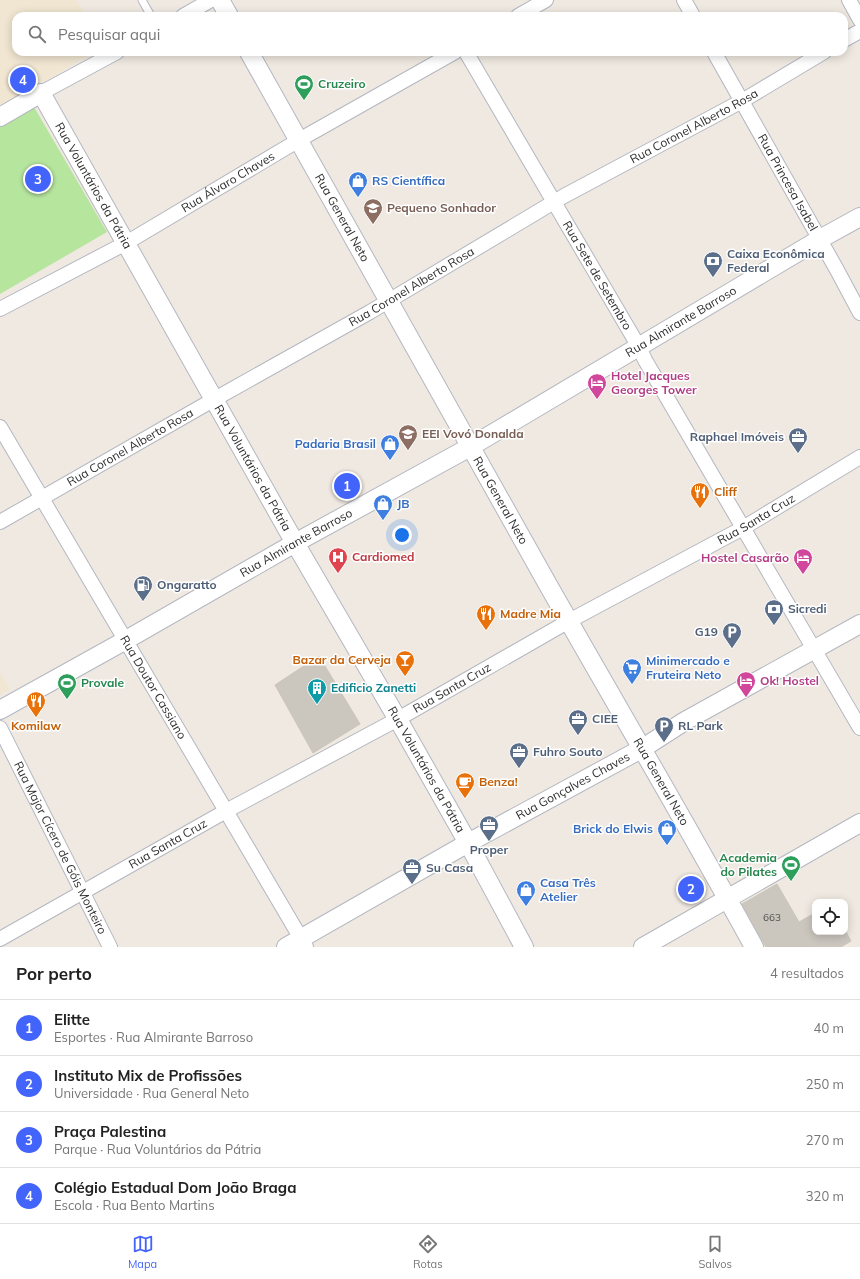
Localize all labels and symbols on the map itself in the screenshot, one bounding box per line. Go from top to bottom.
pin: 4 [10,65,36,95]
sports icon: Cruzeiro [293,73,315,101]
place label: Cruzeiro [318,76,366,91]
street label: Rua Coronel Alberto Rosa [627,85,761,166]
street label: Rua Voluntários da Pátria [52,120,135,251]
street label: Rua Princesa Isabel [755,131,821,234]
street label: Rua Álvaro Chaves [178,148,277,215]
pin: 3 [25,164,51,194]
shop icon: RS Científica [347,170,369,198]
street label: Rua General Neto [312,171,373,264]
place label: RS Científica [372,173,445,188]
school or university icon: Pequeno Sonhador [362,197,384,225]
place label: Pequeno Sonhador [387,200,496,215]
street label: Rua Sete de Setembro [560,218,635,333]
street label: Rua Coronel Alberto Rosa [346,243,477,329]
place label: Caixa Econômica Federal [727,246,825,275]
bank icon: Caixa Econômica Federal [702,250,724,278]
street label: Rua Almirante Barroso [622,282,739,360]
place label: Hotel Jacques Georges Tower [611,368,697,397]
hotel icon: Hotel Jacques Georges Tower [586,372,608,400]
street label: Rua Voluntários da Pátria [211,402,295,533]
street label: Rua Coronel Alberto Rosa [64,405,196,489]
school or university icon: EEI Vovó Donalda [397,423,419,451]
place label: EEI Vovó Donalda [422,426,524,441]
office icon: Raphael Imóveis [787,426,809,454]
place label: Raphael Imóveis [690,429,784,444]
shop icon: Padaria Brasil [379,433,401,461]
place label: Padaria Brasil [295,436,376,451]
street label: Rua General Neto [470,454,532,547]
pin: 1 [334,471,360,501]
restaurant icon: Cliff [689,481,711,509]
place label: Cliff [714,484,738,499]
street label: Rua Santa Cruz [715,490,798,547]
shop icon: JB [372,493,394,521]
place label: JB [397,496,410,511]
street label: Rua Almirante Barroso [237,505,355,580]
your location [392,525,412,545]
hospital icon: Cardiomed [327,546,349,574]
hotel icon: Hostel Casarão [792,547,814,575]
place label: Cardiomed [352,549,415,564]
place label: Hostel Casarão [701,550,789,565]
fuel station icon: Ongaratto [132,574,154,602]
place label: Ongaratto [157,577,217,592]
bank icon: Sicredi [763,598,785,626]
place label: Sicredi [788,601,827,616]
restaurant icon: Madre Mia [475,603,497,631]
place label: Madre Mia [500,606,561,621]
parking icon: G19 [721,621,743,649]
place label: G19 [695,624,718,639]
street label: Rua Doutor Cassiano [117,632,190,742]
bar icon: Bazar da Cerveja [394,649,416,677]
place label: Bazar da Cerveja [292,652,391,667]
place label: Minimercado e Fruteira Neto [646,653,730,682]
supermarket icon: Minimercado e Fruteira Neto [621,657,643,685]
street label: Rua Santa Cruz [410,659,493,716]
hotel icon: Ok! Hostel [735,670,757,698]
sports icon: Provale [56,672,78,700]
place label: Ok! Hostel [760,673,819,688]
place label: Provale [81,675,124,690]
building icon: Edificio Zanetti [306,677,328,705]
place label: Edificio Zanetti [331,680,416,695]
restaurant icon: Komilaw [25,690,47,718]
street label: Rua Voluntários da Pátria [385,703,468,835]
office icon: CIEE [567,708,589,736]
place label: CIEE [592,711,618,726]
parking icon: RL Park [653,715,675,743]
place label: Komilaw [11,718,61,733]
place label: RL Park [678,718,723,733]
street label: Rua General Neto [630,735,693,828]
office icon: Fuhro Souto [508,741,530,769]
place label: Fuhro Souto [533,744,603,759]
street label: Rua Gonçalves Chaves [513,749,632,823]
street label: Rua Major Cícero de Góis Monteiro [11,759,110,937]
cafe icon: Benza! [454,771,476,799]
place label: Benza! [479,774,518,789]
office icon: Proper [478,814,500,842]
street label: Rua Santa Cruz [126,815,210,872]
shop icon: Brick do Elwis [656,818,678,846]
place label: Brick do Elwis [573,821,653,836]
place label: Proper [470,842,508,857]
place label: Academia do Pilates [719,850,777,879]
sports icon: Academia do Pilates [780,854,802,882]
office icon: Su Casa [401,857,423,885]
place label: Su Casa [426,860,473,875]
pin: 2 [678,874,704,904]
place label: Casa Três Atelier [540,875,596,904]
shop icon: Casa Três Atelier [515,879,537,907]
house number: 663 [763,911,781,924]

